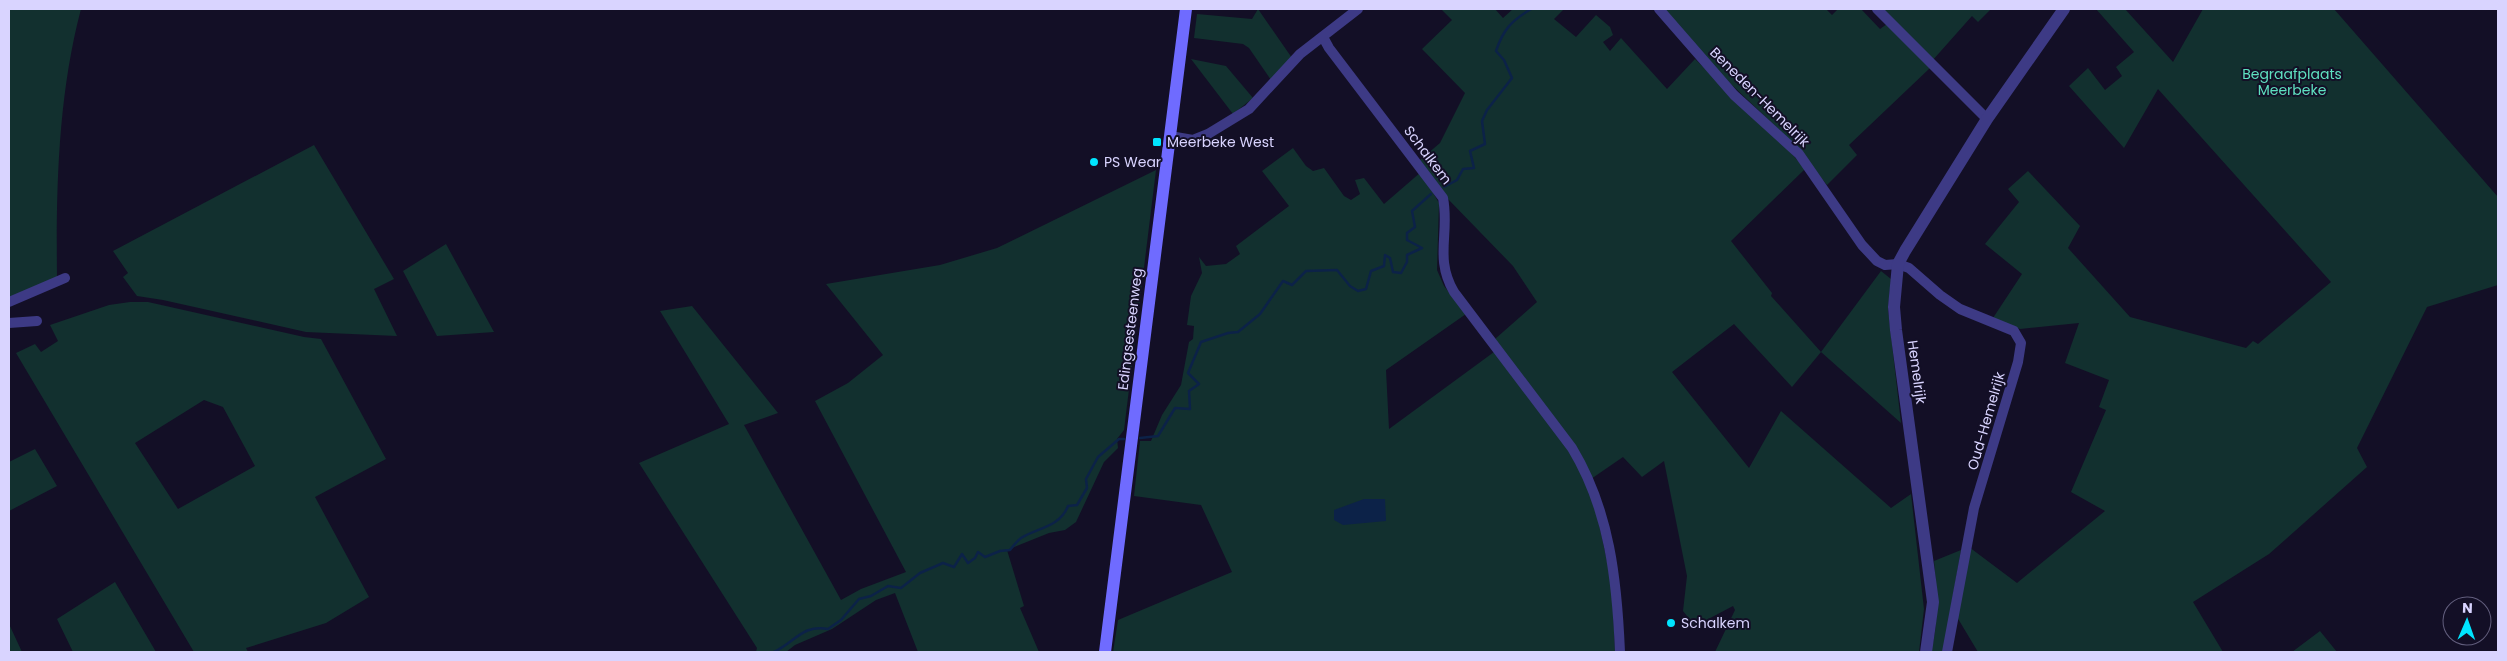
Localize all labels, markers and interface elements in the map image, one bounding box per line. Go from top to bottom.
street label: Beneden-Hemelrijk [1706,43,1815,152]
park label: Begraafplaats Meerbeke [2242,64,2342,100]
street label: Schalkem [1399,121,1457,189]
place label: Meerbeke West [1167,132,1274,152]
marker: Meerbeke West [1151,136,1163,148]
place label: PS Wear [1104,152,1161,172]
marker: PS Wear [1088,156,1100,168]
street label: Edingsesteenweg [1113,267,1147,391]
street label: Hemelrijk [1903,339,1931,406]
street label: Oud-Hemelrijk [1962,369,2010,472]
north arrow [2442,596,2492,646]
text: N [2462,598,2473,618]
place label: Schalkem [1681,613,1750,633]
marker: Schalkem [1665,617,1677,629]

